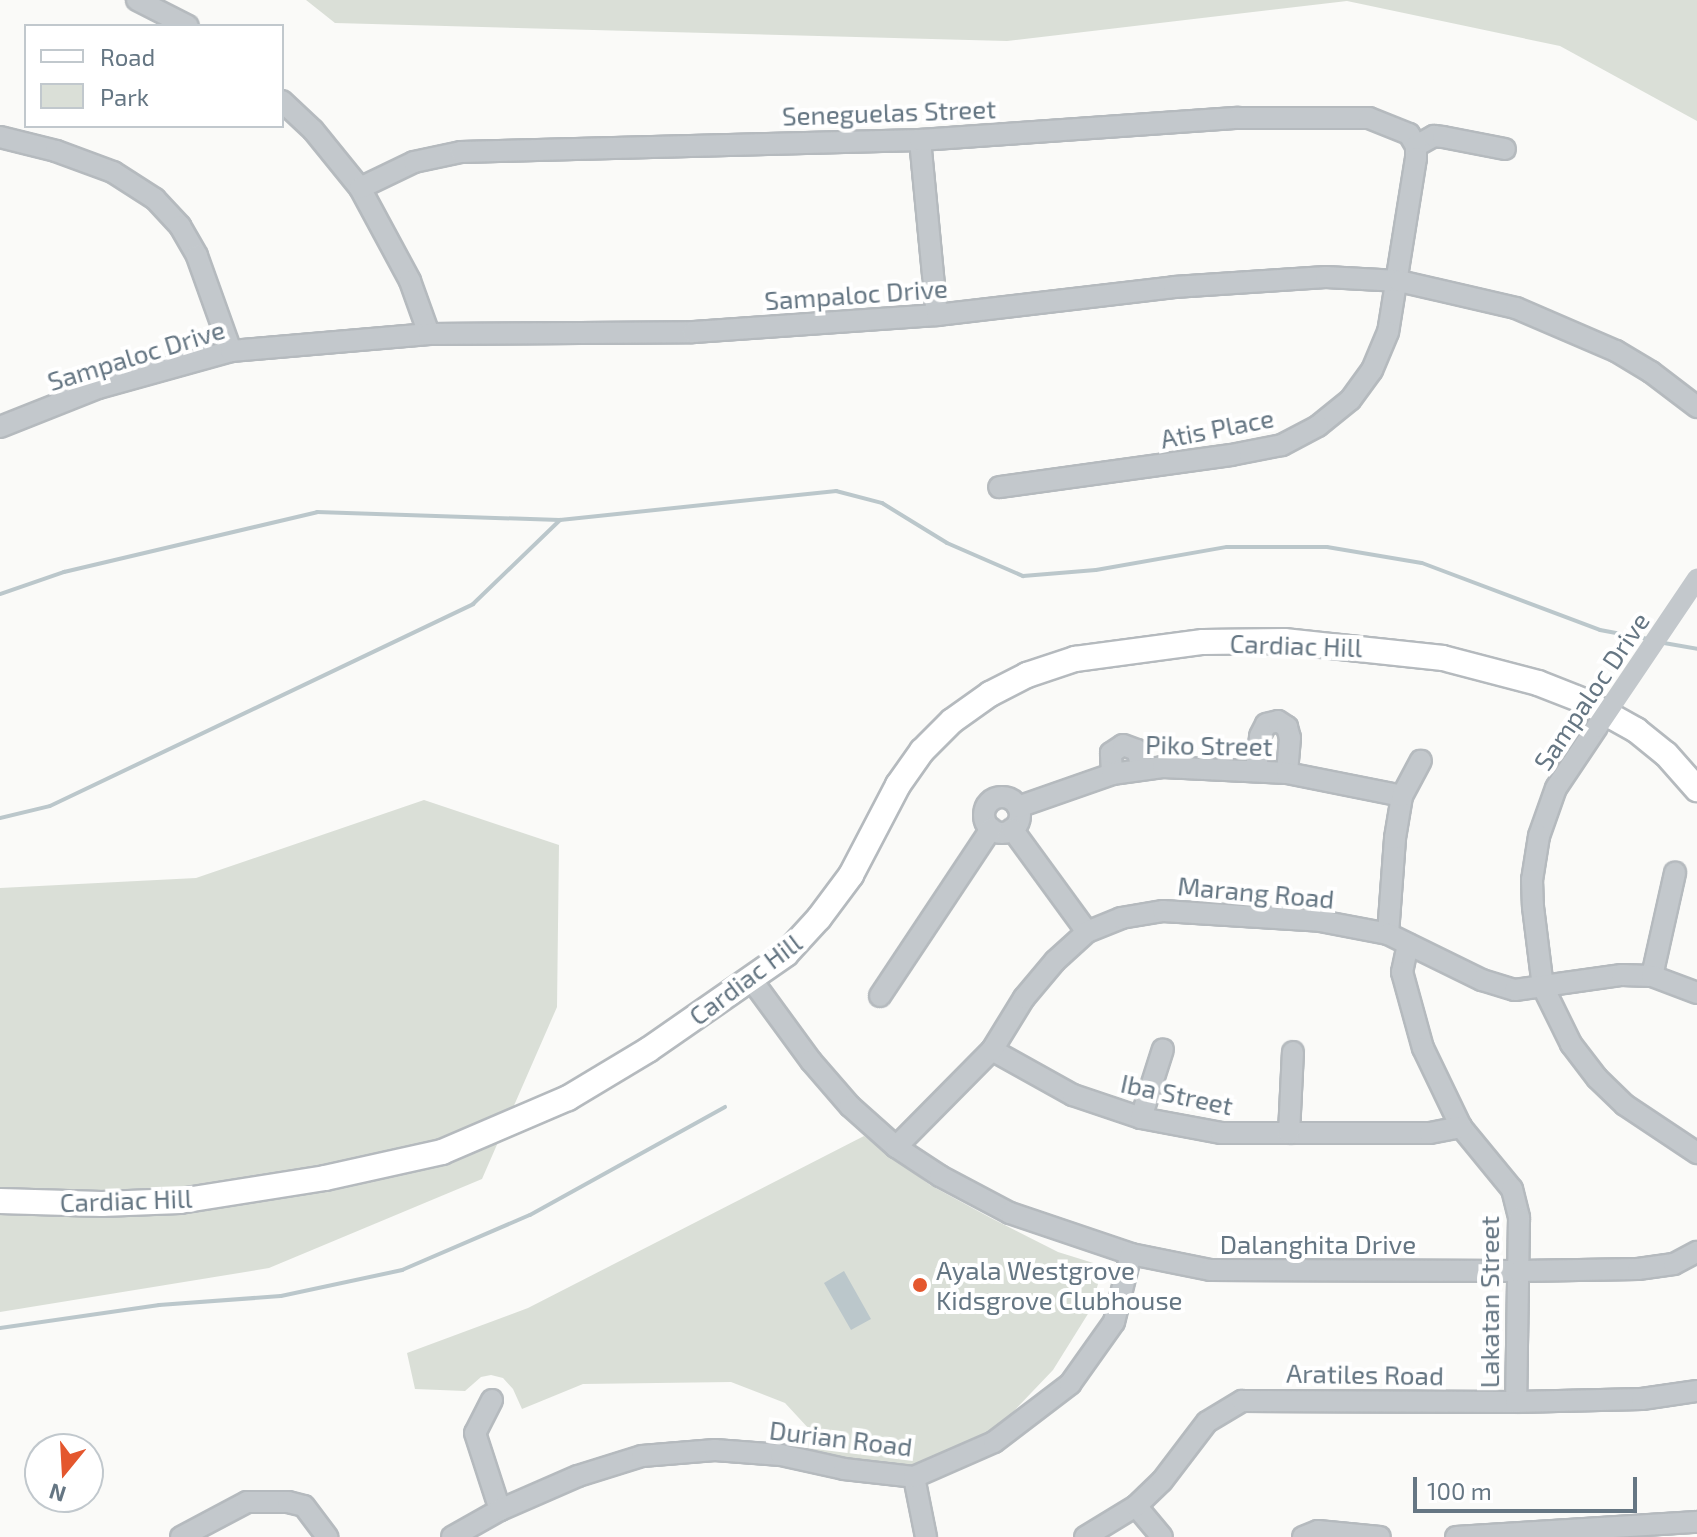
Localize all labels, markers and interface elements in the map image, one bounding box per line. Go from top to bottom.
legend [24,24,284,128]
text: Road [100,42,155,71]
text: Park [100,82,149,111]
street label: Seneguelas Street [781,93,997,131]
street label: Sampaloc Drive [763,272,949,316]
street label: Sampaloc Drive [44,313,228,397]
street label: Atis Place [1158,402,1276,454]
street label: Sampaloc Drive [1527,606,1655,776]
street label: Cardiac Hill [1229,627,1363,663]
street label: Piko Street [1145,728,1273,762]
street label: Marang Road [1176,870,1336,914]
street label: Cardiac Hill [683,927,807,1031]
street label: Iba Street [1118,1067,1236,1121]
street label: Cardiac Hill [59,1182,193,1218]
street label: Lakatan Street [1473,1216,1505,1388]
street label: Dalanghita Drive [1220,1228,1416,1260]
place label: Ayala Westgrove Kidsgrove Clubhouse [936,1254,1183,1316]
marker: Ayala Westgrove Kidsgrove Clubhouse [911,1276,929,1294]
street label: Aratiles Road [1286,1357,1444,1391]
street label: Durian Road [768,1414,914,1462]
north arrow [24,1433,104,1513]
scale bar [1417,1461,1641,1511]
text: 100 m [1427,1476,1492,1505]
text: N [46,1479,69,1509]

